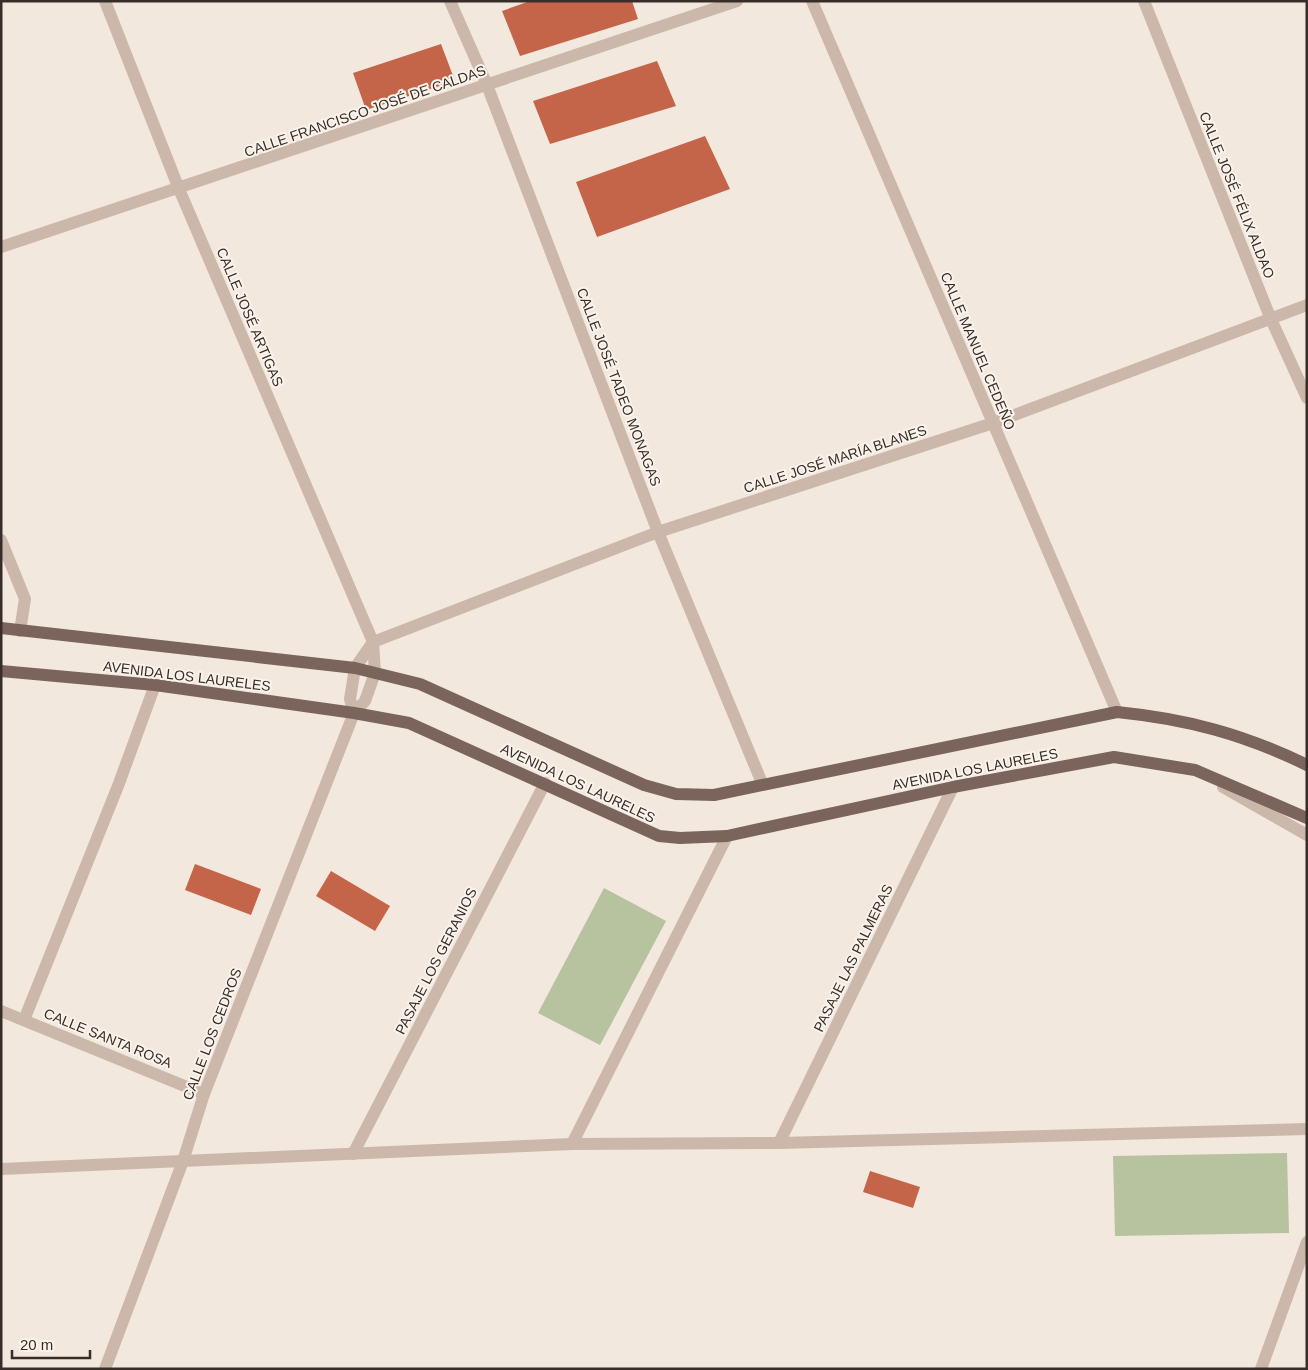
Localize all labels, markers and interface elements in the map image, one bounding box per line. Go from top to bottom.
street label: CALLE FRANCISCO JOSÉ DE CALDAS [242,62,488,160]
street label: CALLE JOSÉ FÉLIX ALDAO [1196,109,1278,281]
street label: CALLE JOSÉ ARTIGAS [213,245,287,389]
street label: CALLE MANUEL CEDEÑO [937,270,1019,432]
street label: CALLE JOSÉ TADEO MONAGAS [574,286,664,488]
street label: CALLE JOSÉ MARÍA BLANES [742,422,928,496]
street label: AVENIDA LOS LAURELES [102,658,272,694]
street label: AVENIDA LOS LAURELES [498,740,658,826]
street label: AVENIDA LOS LAURELES [891,745,1059,793]
street label: PASAJE LAS PALMERAS [810,882,896,1034]
street label: PASAJE LOS GERANIOS [392,885,480,1037]
street label: CALLE LOS CEDROS [179,966,245,1102]
street label: CALLE SANTA ROSA [42,1005,175,1071]
scale bar [12,1328,90,1360]
text: 20 m [20,1336,53,1353]

